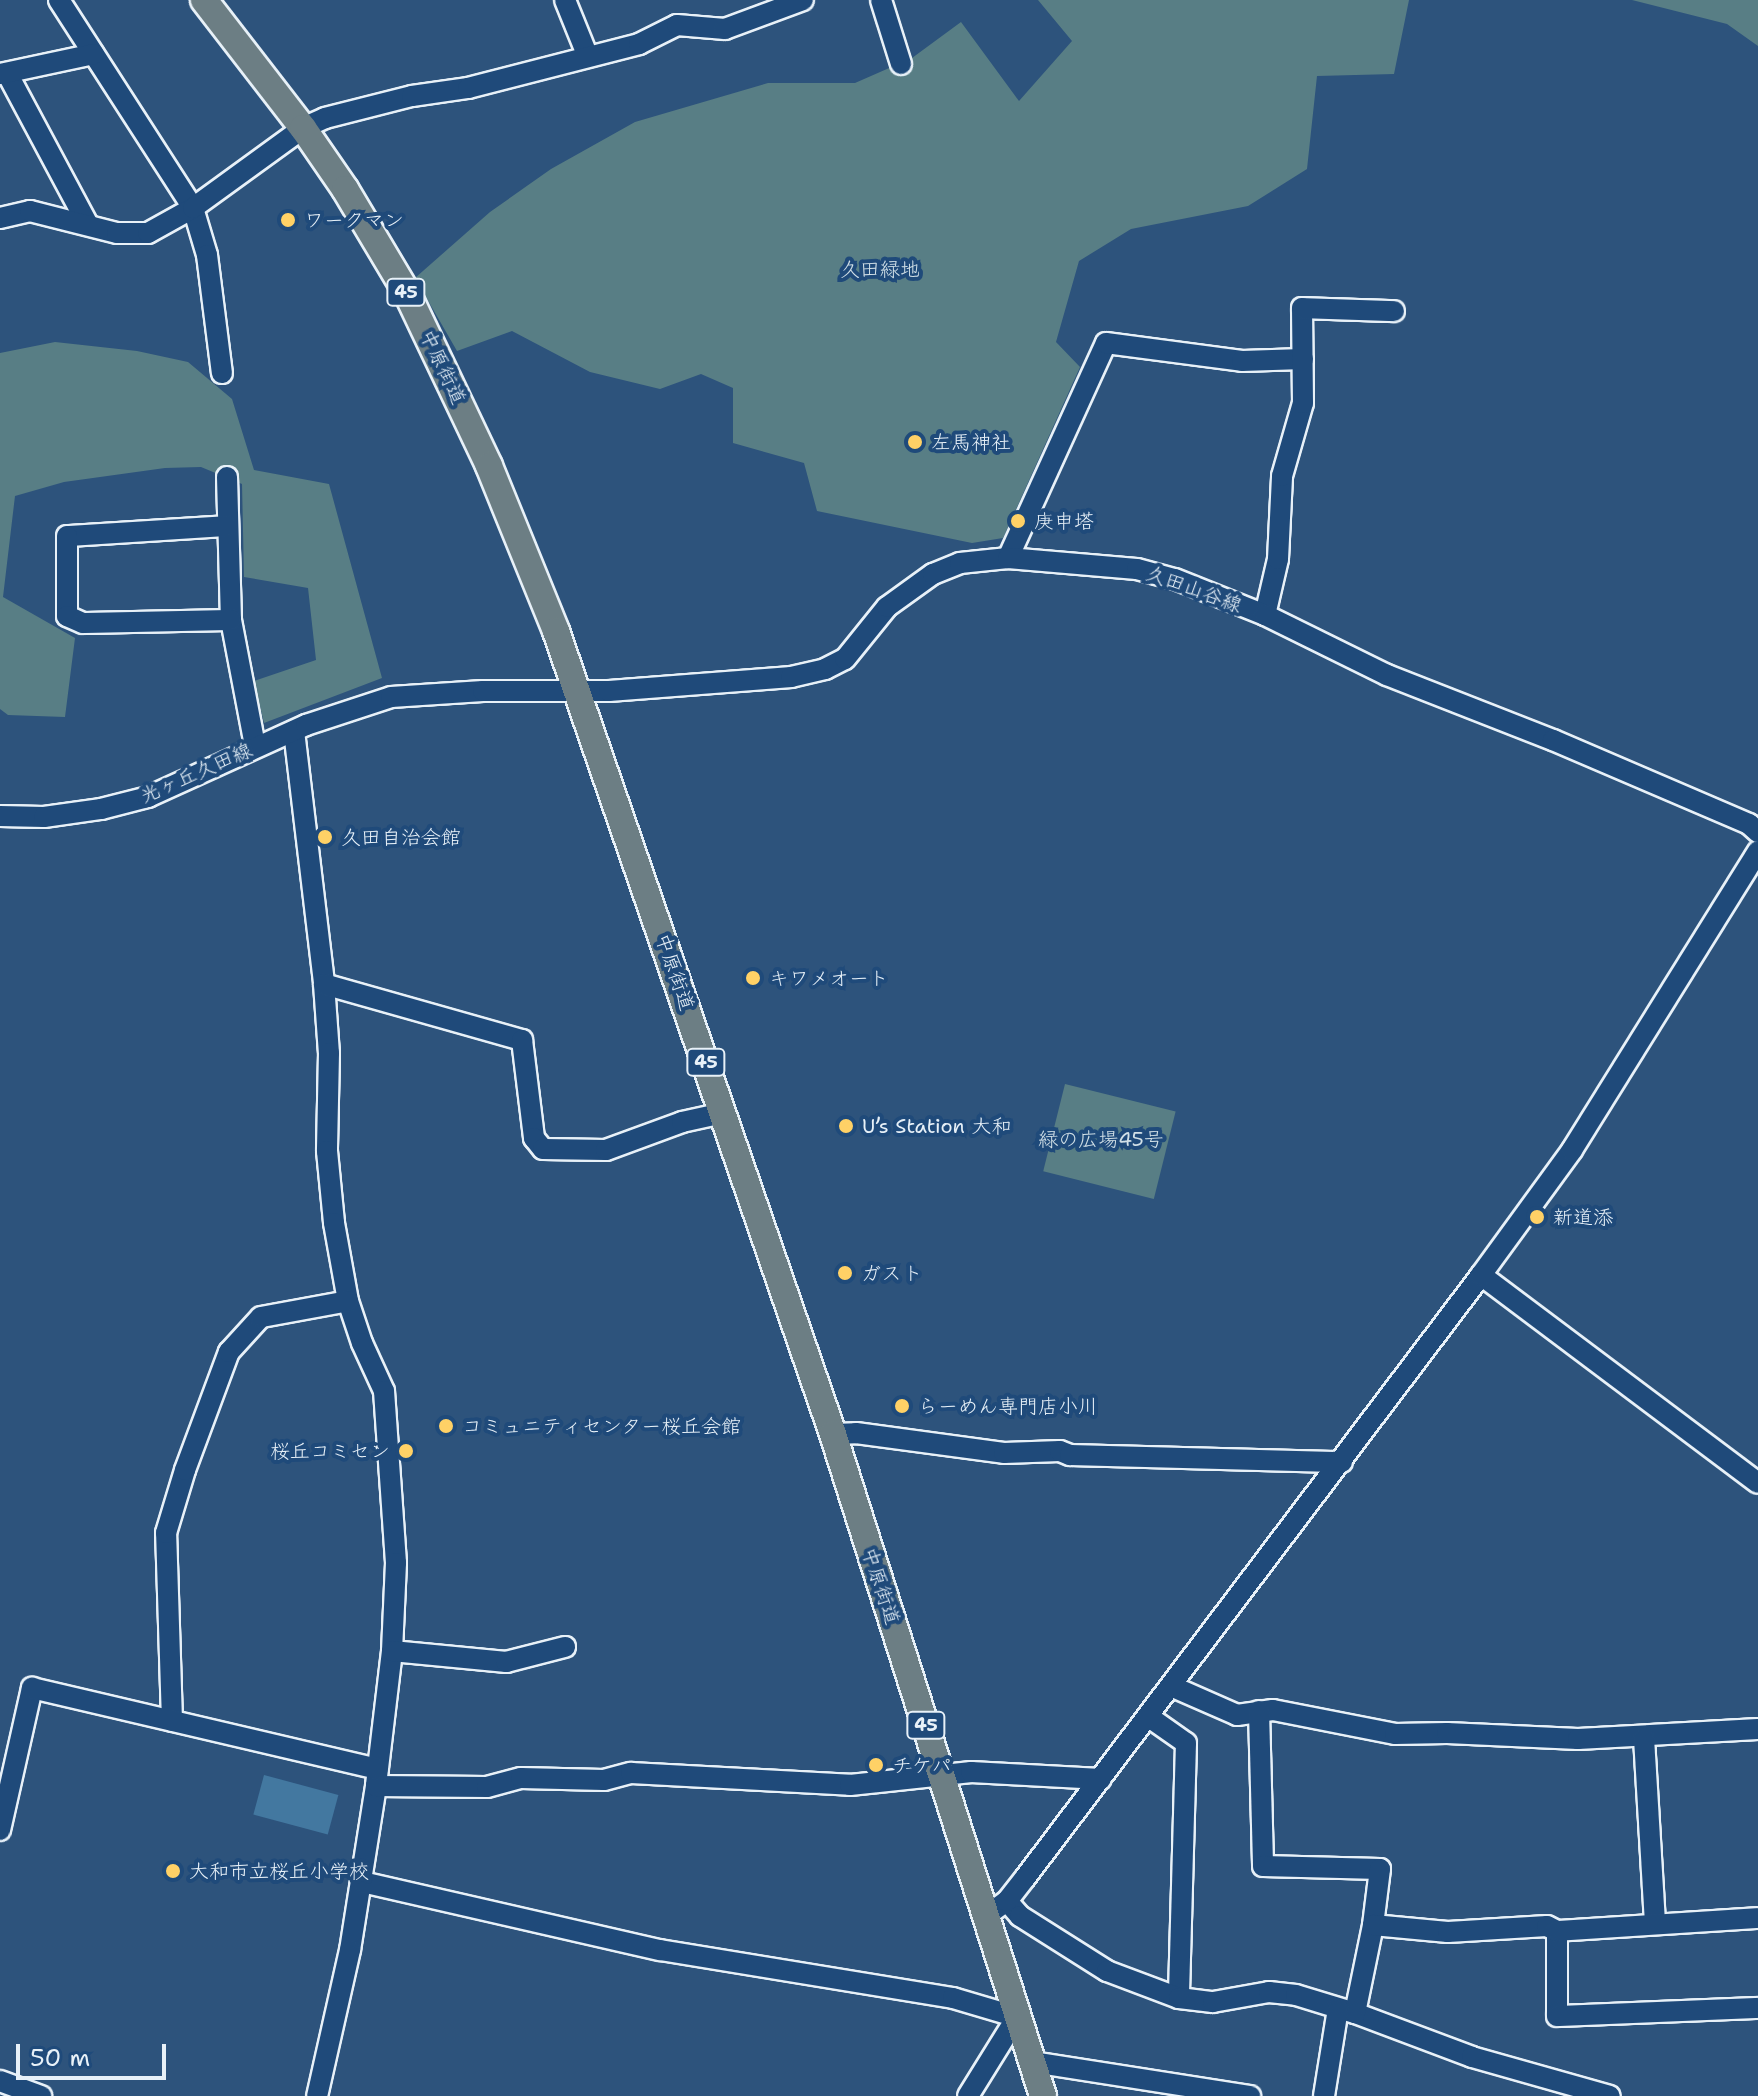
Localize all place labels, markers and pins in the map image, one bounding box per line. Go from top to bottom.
place label: ワークマン [304,208,404,232]
marker: ワークマン [279,211,297,229]
place label: 左馬神社 [931,430,1011,454]
marker: 左馬神社 [906,433,924,451]
place label: 庚申塔 [1034,509,1094,533]
marker: 庚申塔 [1009,512,1027,530]
place label: 久田自治会館 [341,825,461,849]
marker: 久田自治会館 [316,828,334,846]
place label: キワメオート [769,966,889,990]
marker: キワメオート [744,969,762,987]
place label: U’s Station 大和 [862,1114,1012,1138]
marker: U’s Station 大和 [837,1117,855,1135]
place label: 新道添 [1553,1205,1613,1229]
marker: 新道添 [1528,1208,1546,1226]
place label: ガスト [861,1261,921,1285]
marker: ガスト [836,1264,854,1282]
place label: らーめん専門店小川 [918,1394,1098,1418]
marker: らーめん専門店小川 [893,1397,911,1415]
place label: コミュニティセンター桜丘会館 [462,1414,742,1438]
marker: コミュニティセンター桜丘会館 [437,1417,455,1435]
place label: 桜丘コミセン [270,1439,390,1463]
marker: 桜丘コミセン [397,1442,415,1460]
place label: チケパ [892,1753,952,1777]
marker: チケパ [867,1756,885,1774]
place label: 大和市立桜丘小学校 [189,1859,369,1883]
marker: 大和市立桜丘小学校 [164,1862,182,1880]

